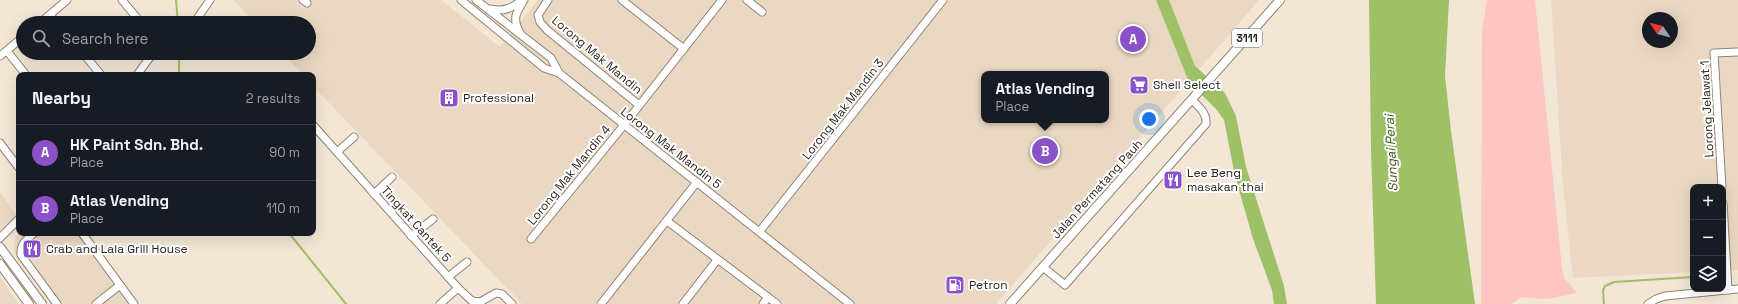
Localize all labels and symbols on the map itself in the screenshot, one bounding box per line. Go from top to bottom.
street label: Lorong Mak Mandin [548,12,646,98]
north arrow [1642,12,1678,48]
pin: A [1120,24,1146,54]
road number: 3111 [1232,29,1262,47]
street label: Lorong Mak Mandin 3 [799,55,887,163]
street label: Lorong Jelawat 1 [1696,60,1718,158]
supermarket icon: Shell Select [1128,74,1150,96]
place label: Shell Select [1153,77,1221,93]
building icon: Professional [438,87,460,109]
place label: Professional [463,90,534,106]
street label: Lorong Mak Mandin 5 [617,104,725,192]
your location [1139,109,1159,129]
water label: Sungai Perai [1380,112,1402,192]
street label: Lorong Mak Mandin 4 [524,121,615,228]
pin: B [1032,136,1058,166]
street label: Jalan Permatang Pauh [1048,136,1146,242]
place label: Lee Beng masakan thai [1187,165,1264,195]
restaurant icon: Lee Beng masakan thai [1162,169,1184,191]
street label: Tingkat Cantek 5 [377,182,455,266]
restaurant icon: Crab and Lala Grill House [21,238,43,260]
place label: Crab and Lala Grill House [46,241,188,257]
fuel station icon: Petron [944,274,966,296]
place label: Petron [969,277,1008,293]

